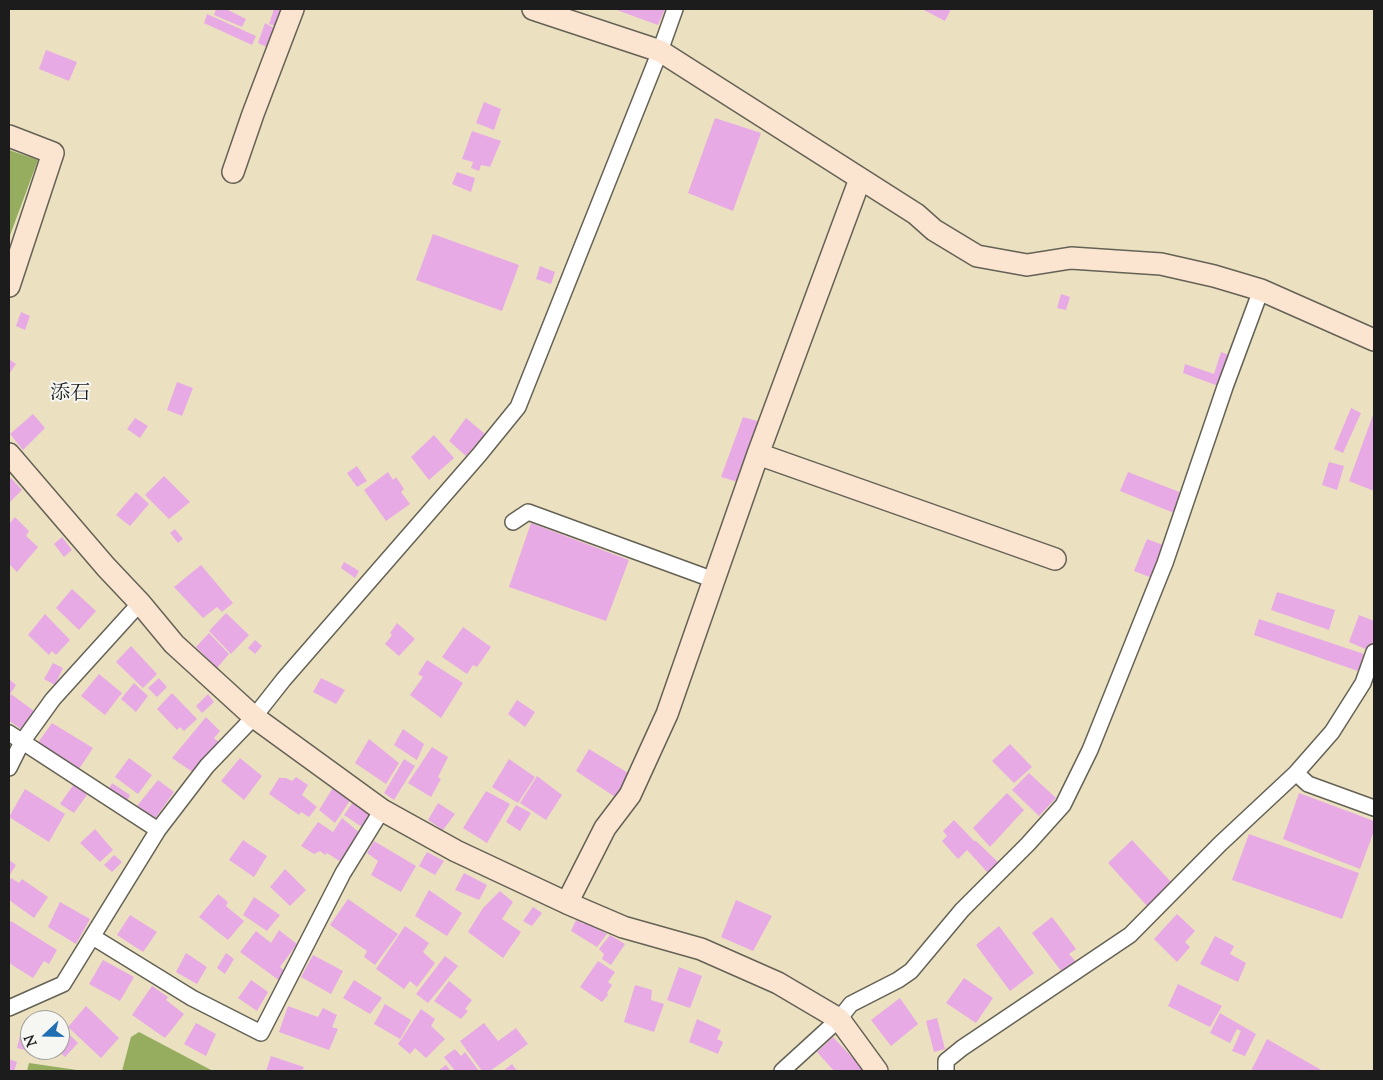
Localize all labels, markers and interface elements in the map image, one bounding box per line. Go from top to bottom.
district label: 添石 [50,384,90,408]
north arrow [20,1010,70,1060]
text: N [21,1031,43,1049]

